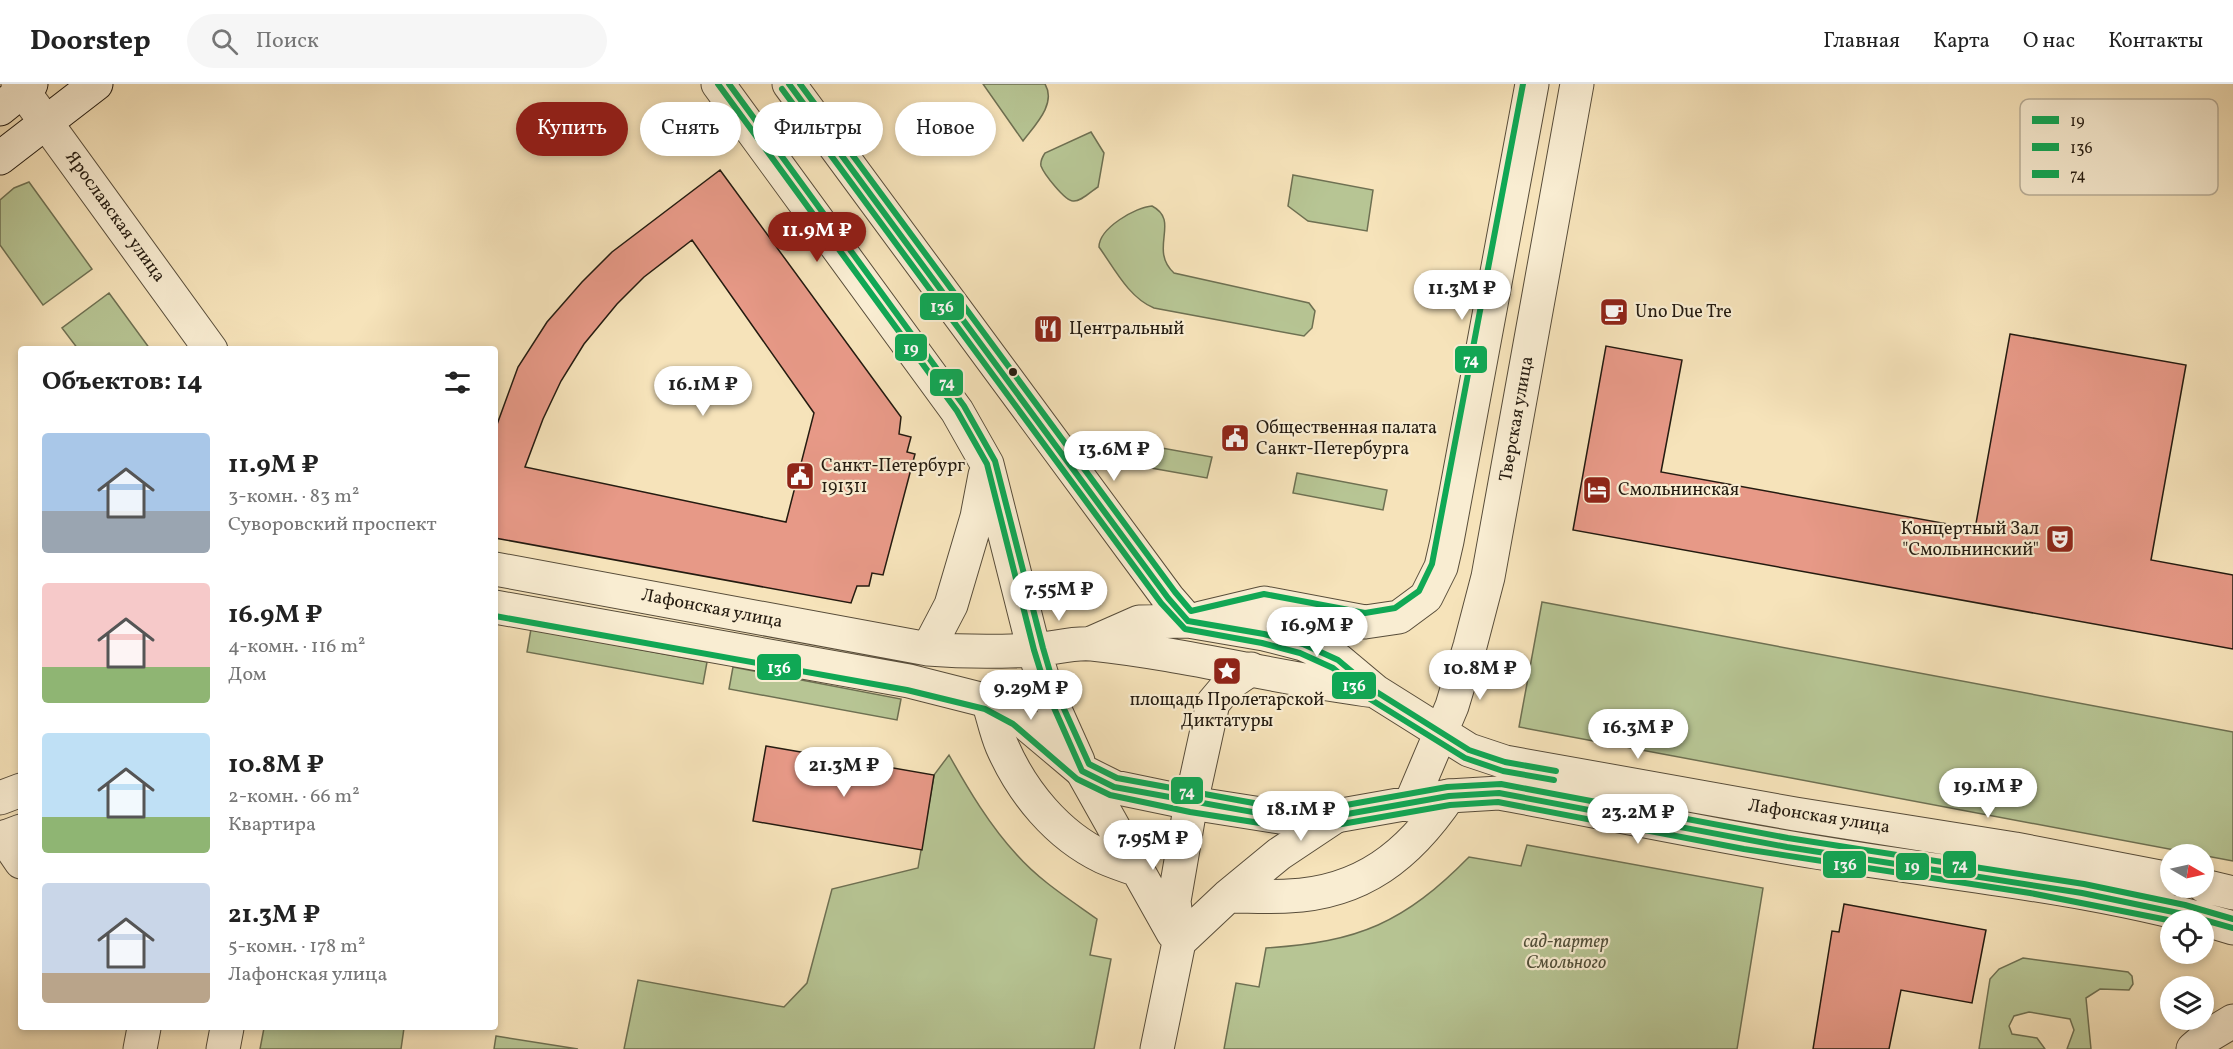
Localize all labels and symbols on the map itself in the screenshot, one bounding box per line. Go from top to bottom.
legend [2020,99,2218,195]
text: 19 [2070,111,2085,133]
text: 136 [2070,138,2093,160]
street label: Ярославская улица [59,146,171,288]
text: 74 [2070,165,2086,187]
pin: 11.9M ₽ [762,212,872,263]
pin: 11.3M ₽ [1407,270,1517,321]
line badge: 136 [919,292,965,321]
cafe icon: Uno Due Tre [1598,296,1630,328]
text: 136 [930,297,954,319]
place label: Uno Due Tre [1635,300,1732,325]
restaurant icon: Центральный [1032,313,1064,345]
place label: Центральный [1069,317,1184,342]
line badge: 19 [894,333,928,362]
text: 19 [903,339,919,361]
line badge: 74 [1454,345,1488,374]
text: 74 [1463,350,1479,372]
street label: Тверская улица [1494,354,1540,484]
pin: 16.1M ₽ [648,366,758,417]
unlabelled marker [1007,366,1019,378]
line badge: 74 [929,368,964,397]
text: 74 [939,373,955,395]
place label: Общественная палата Санкт-Петербурга [1256,416,1437,462]
public building icon: Общественная палата Санкт-Петербурга [1219,422,1251,454]
pin: 13.6M ₽ [1059,431,1169,482]
place label: Санкт-Петербург 191311 [821,454,965,500]
public building icon: Санкт-Петербург 191311 [784,460,816,492]
hotel icon: Смольнинская [1581,474,1613,506]
place label: Смольнинская [1618,478,1739,503]
place label: Концертный Зал "Смольнинский" [1901,517,2039,563]
theatre icon: Концертный Зал "Смольнинский" [2044,523,2076,555]
pin: 7.55M ₽ [1004,571,1114,622]
street label: Лафонская улица [639,583,785,635]
pin: 16.9M ₽ [1262,607,1372,658]
pin: 10.8M ₽ [1425,650,1535,701]
line badge: 136 [756,653,802,681]
place icon: площадь Пролетарской Диктатуры [1211,655,1243,687]
text: 136 [767,658,791,680]
pin: 9.29M ₽ [976,670,1086,721]
line badge: 136 [1331,671,1377,700]
text: 136 [1342,676,1366,698]
place label: площадь Пролетарской Диктатуры [1130,688,1324,734]
pin: 16.3M ₽ [1583,709,1693,760]
pin: 21.3M ₽ [789,747,899,798]
pin: 19.1M ₽ [1933,768,2043,819]
line badge: 74 [1170,776,1204,805]
text: 74 [1179,782,1195,804]
pin: 18.1M ₽ [1246,791,1356,842]
street label: Лафонская улица [1746,793,1892,841]
pin: 23.2M ₽ [1583,794,1693,845]
pin: 7.95M ₽ [1098,820,1208,871]
north arrow [2160,844,2214,898]
line badge: 136 [1822,850,1867,879]
line badge: 74 [1942,850,1977,879]
line badge: 19 [1895,852,1930,881]
text: 136 [1833,855,1857,877]
text: 74 [1952,855,1968,877]
text: 19 [1904,857,1920,879]
park label: сад-партер Смольного [1524,930,1609,976]

